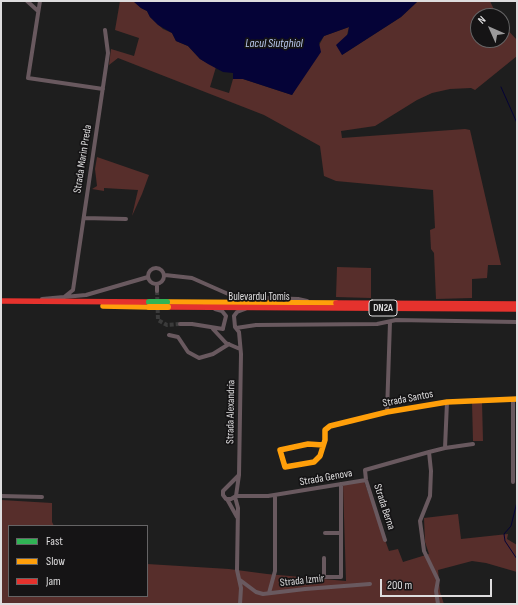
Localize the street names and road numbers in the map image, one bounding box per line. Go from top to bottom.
street label: Strada Marin Preda [71,124,95,194]
street label: Bulevardul Tomis [228,290,290,304]
road number: DN2A [369,300,397,316]
street label: Strada Alexandria [224,380,238,444]
street label: Strada Santos [382,388,434,410]
street label: Strada Genova [299,467,353,489]
street label: Strada Berna [370,482,398,532]
street label: Strada Izmir [279,572,325,590]

